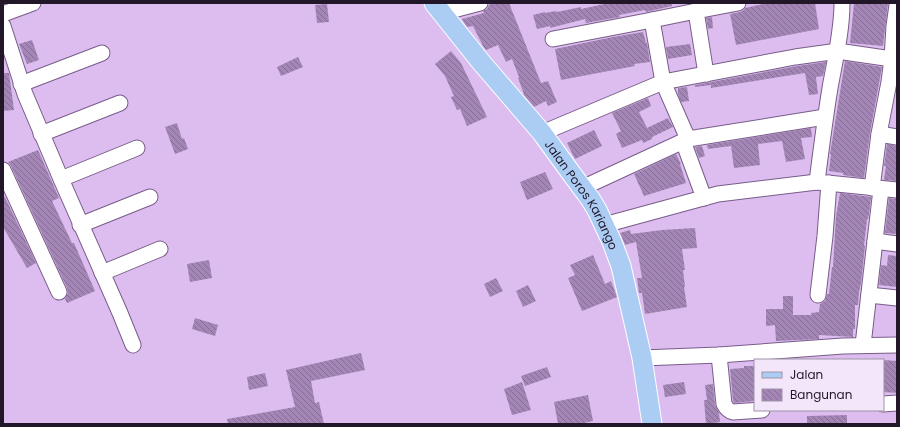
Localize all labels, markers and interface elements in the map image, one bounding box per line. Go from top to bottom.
street label: Jalan Poros Kariango [541,136,623,252]
legend [754,359,884,411]
text: Jalan [790,366,823,383]
text: Bangunan [790,386,852,403]

